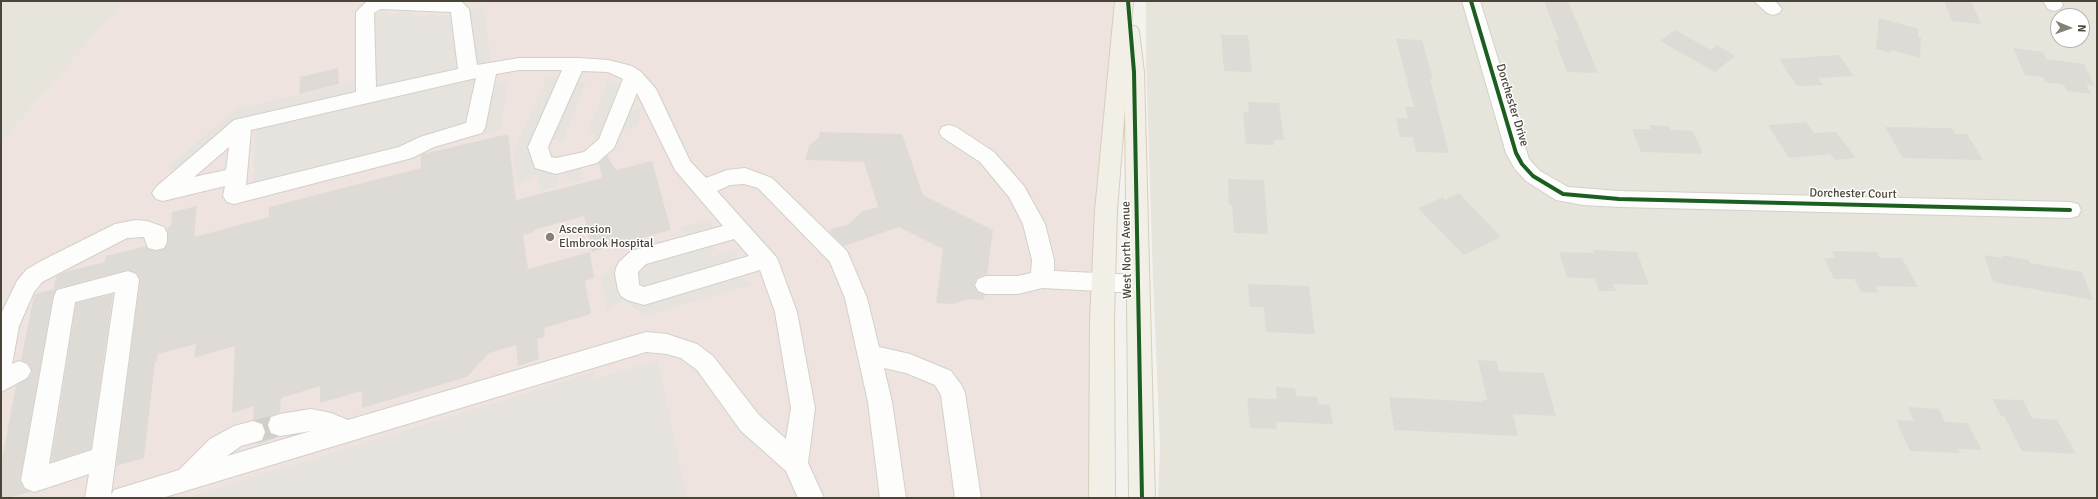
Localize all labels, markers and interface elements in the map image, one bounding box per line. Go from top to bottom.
north arrow [2050,8,2090,48]
text: N [2075,24,2088,32]
street label: Dorchester Drive [1493,62,1531,148]
street label: Dorchester Court [1809,186,1897,202]
street label: West North Avenue [1119,201,1135,299]
place label: Ascension Elmbrook Hospital [559,223,653,251]
marker: Ascension Elmbrook Hospital [544,231,556,243]

